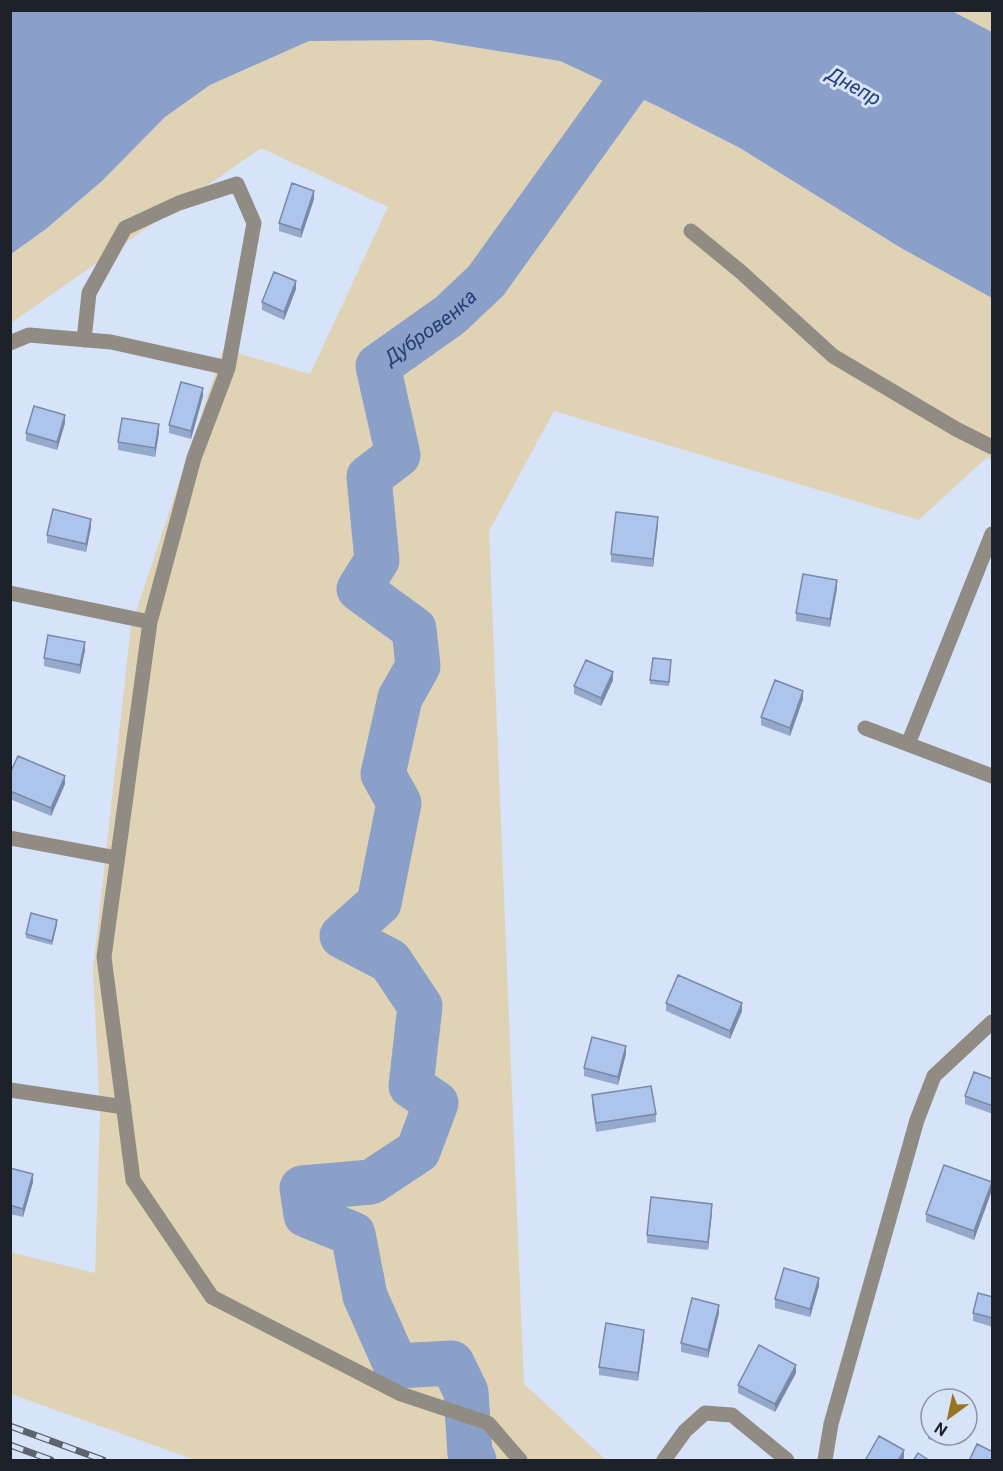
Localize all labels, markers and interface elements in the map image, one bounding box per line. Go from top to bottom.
water label: Днепр [821,60,885,111]
water label: Дубровенка [378,284,482,371]
north arrow [919,1387,979,1447]
text: N [931,1418,951,1440]

